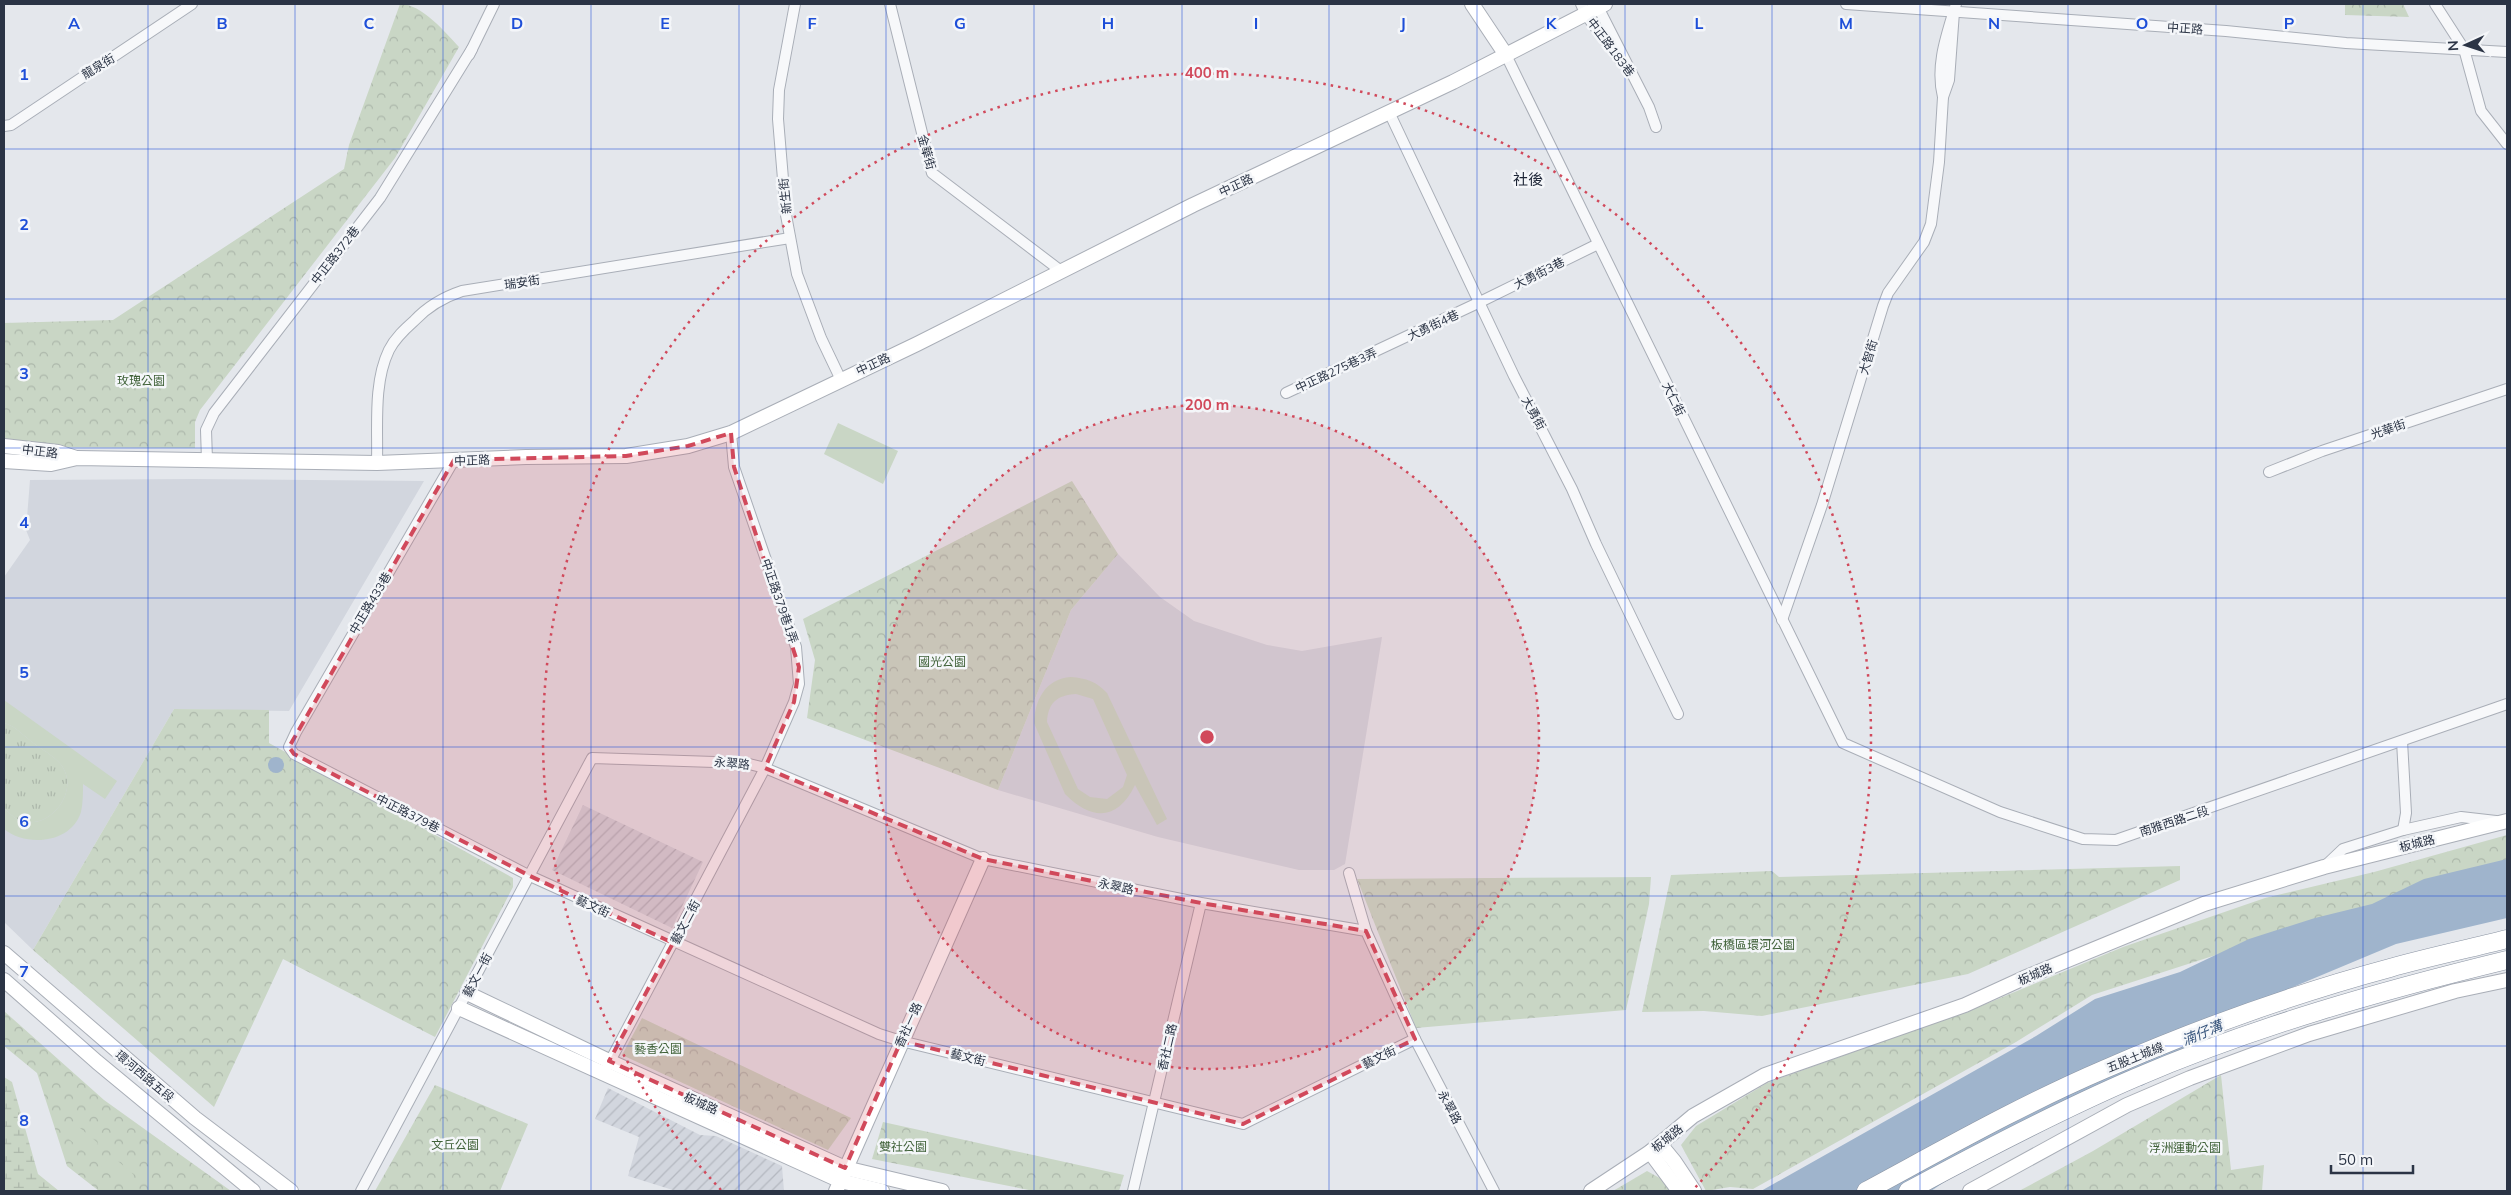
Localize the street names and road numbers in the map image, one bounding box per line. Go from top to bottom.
street label: 中正路183巷 [1584,15,1638,79]
street label: 中正路 [2167,19,2203,37]
street label: 龍泉街 [79,50,117,82]
street label: 金華街 [915,133,939,171]
street label: 中正路 [1217,171,1255,199]
street label: 新生街 [776,177,794,215]
street label: 中正路372巷 [308,223,362,287]
street label: 大勇街3巷 [1511,254,1567,292]
street label: 瑞安街 [503,272,541,292]
street label: 大勇街4巷 [1405,307,1461,343]
street label: 大智街 [1856,338,1880,376]
street label: 中正路275巷3弄 [1293,344,1379,396]
street label: 中正路 [854,350,892,378]
street label: 大仁街 [1659,380,1689,418]
street label: 大勇街 [1519,394,1549,432]
street label: 光華街 [2369,416,2407,442]
street label: 中正路 [21,441,59,461]
street label: 中正路 [454,452,490,468]
street label: 中正路379巷1弄 [758,557,802,645]
street label: 中正路433巷 [346,569,394,637]
street label: 永翠路 [713,754,751,772]
street label: 中正路379巷 [374,791,442,835]
street label: 南雅西路二段 [2137,803,2211,839]
street label: 板城路 [2398,831,2436,855]
street label: 永翠路 [1097,875,1135,897]
street label: 藝文街 [574,892,612,920]
street label: 藝文二街 [667,897,703,947]
street label: 藝文一街 [459,950,495,1000]
street label: 板城路 [2015,960,2055,988]
street label: 香社一路 [891,1000,925,1050]
street label: 香社二路 [1154,1022,1180,1072]
street label: 五股土城線 [2104,1039,2166,1075]
street label: 藝文街 [1360,1042,1398,1072]
street label: 藝文街 [949,1045,987,1069]
street label: 環河西路五段 [113,1047,177,1105]
street label: 永翠路 [1435,1088,1465,1126]
street label: 板城路 [681,1089,721,1117]
street label: 板城路 [1648,1121,1686,1155]

